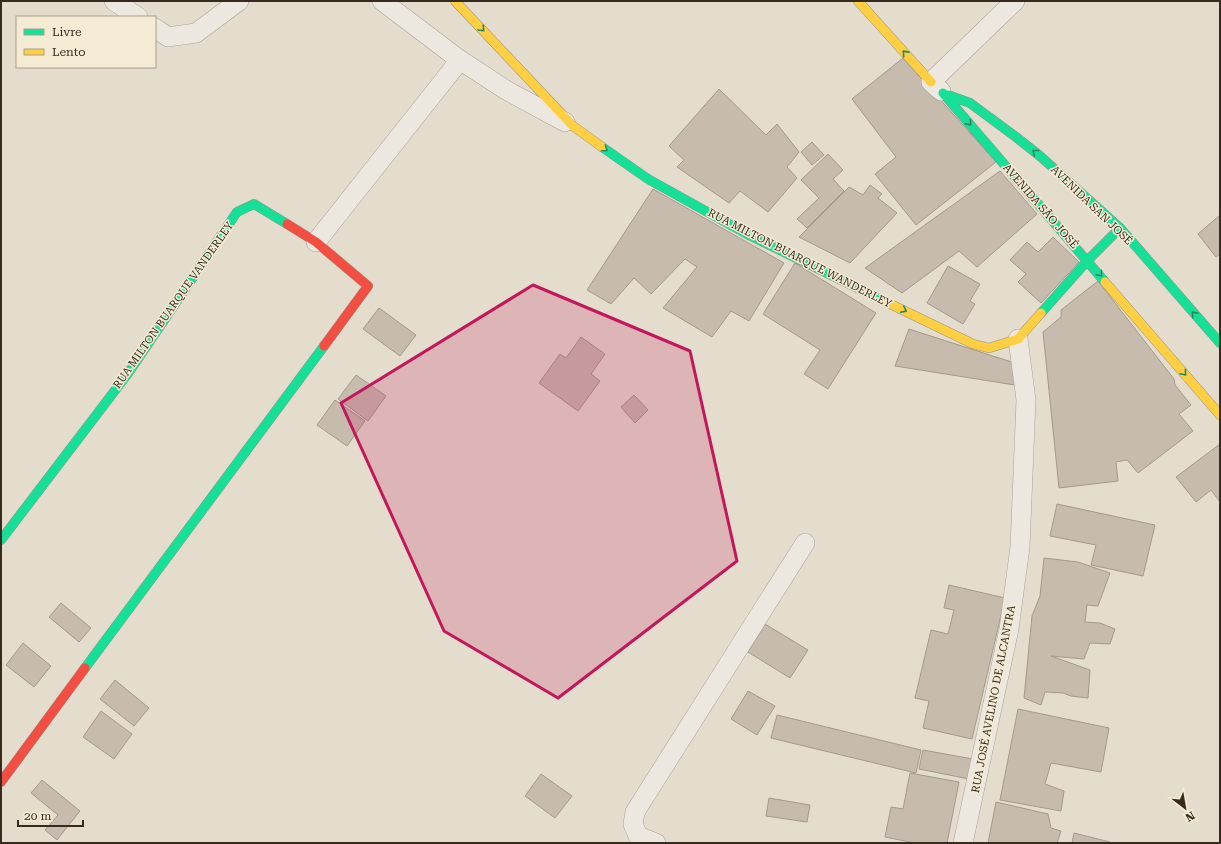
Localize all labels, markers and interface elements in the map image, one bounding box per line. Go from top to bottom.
legend [16,16,156,68]
one-way arrow [477,24,484,32]
text: Livre [52,25,82,39]
text: Lento [52,45,86,59]
one-way arrow [902,50,909,58]
one-way arrow [964,118,971,125]
one-way arrow [601,144,608,151]
one-way arrow [1032,149,1039,156]
street label: AVENIDA SÃO JOSÉ [1000,161,1082,251]
street label: AVENIDA SAN JOSÉ [1048,162,1136,248]
street label: RUA MILTON BUARQUE WANDERLEY [706,206,894,311]
street label: RUA MILTON BUARQUE VANDERLEY [110,219,237,391]
one-way arrow [1095,269,1102,277]
one-way arrow [899,305,907,313]
one-way arrow [1192,311,1199,319]
one-way arrow [1179,368,1186,376]
street label: RUA JOSÉ AVELINO DE ALCANTRA [968,604,1018,794]
north arrow [1165,788,1205,828]
scale bar [18,802,83,828]
text: N [1182,808,1197,824]
text: 20 m [24,809,51,823]

